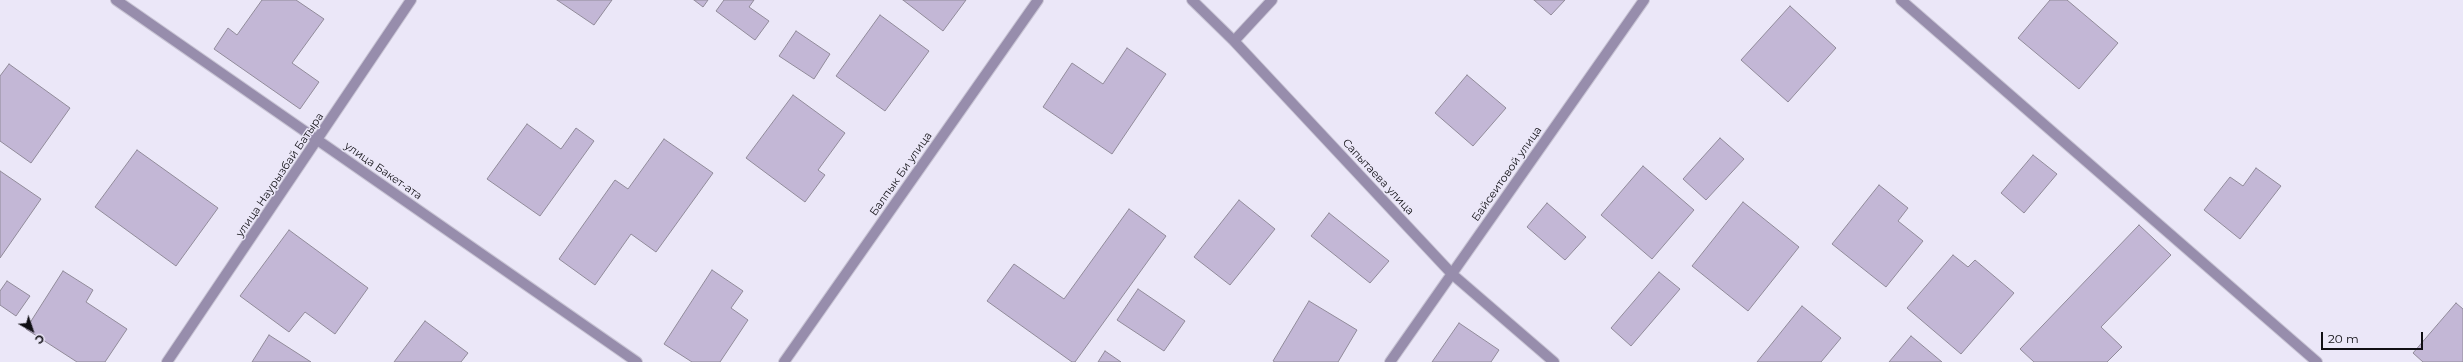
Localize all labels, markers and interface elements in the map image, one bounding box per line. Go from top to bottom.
street label: улица Наурызбай Батыра [233,110,327,240]
street label: Байсеитовой улица [1469,124,1545,224]
street label: Балпык Би улица [867,129,935,219]
street label: Сапытаева улица [1339,136,1417,218]
street label: улица Бакет-ата [342,139,424,203]
north arrow [12,310,52,350]
scale bar [2323,324,2425,350]
text: С [32,331,47,347]
text: 20 m [2328,331,2359,346]

